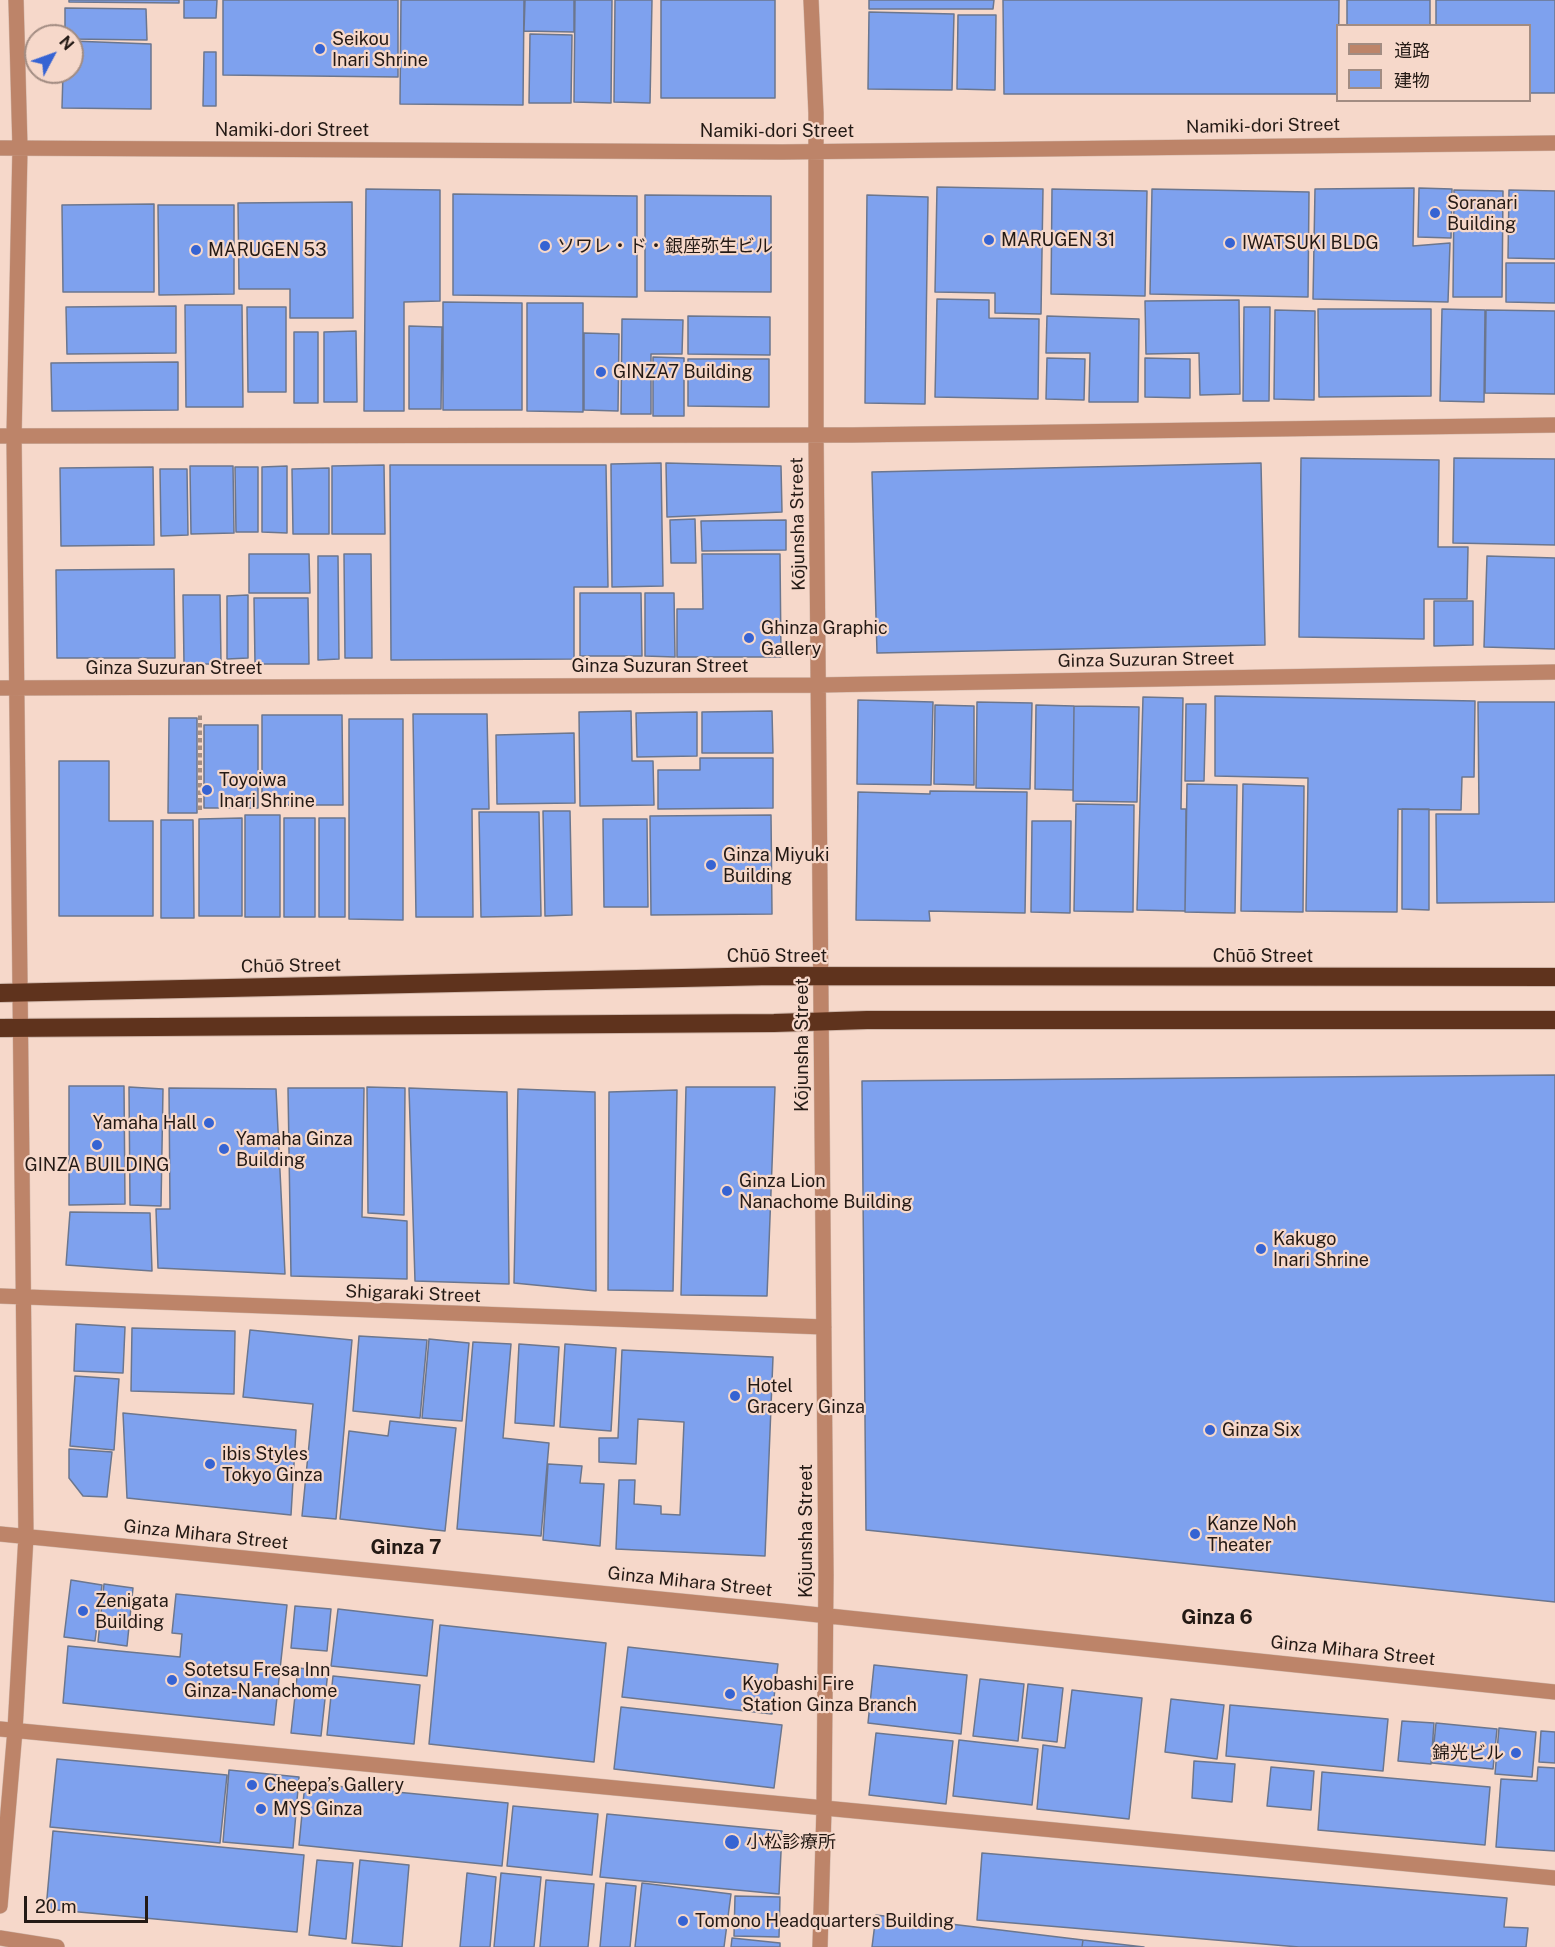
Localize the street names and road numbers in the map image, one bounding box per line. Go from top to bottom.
street label: Namiki-dori Street [1186,114,1340,138]
street label: Namiki-dori Street [215,119,369,141]
street label: Namiki-dori Street [700,120,854,142]
street label: Kōjunsha Street [786,457,810,591]
street label: Ginza Suzuran Street [1057,648,1235,672]
street label: Ginza Suzuran Street [572,655,748,677]
street label: Ginza Suzuran Street [86,657,262,679]
street label: Chūō Street [727,945,827,967]
street label: Chūō Street [1213,945,1313,967]
street label: Chūō Street [241,954,341,978]
street label: Kōjunsha Street [791,978,813,1112]
street label: Shigaraki Street [345,1281,481,1307]
street label: Kōjunsha Street [795,1464,817,1598]
street label: Ginza Mihara Street [123,1516,289,1554]
street label: Ginza Mihara Street [607,1563,773,1601]
street label: Ginza Mihara Street [1270,1632,1436,1670]

